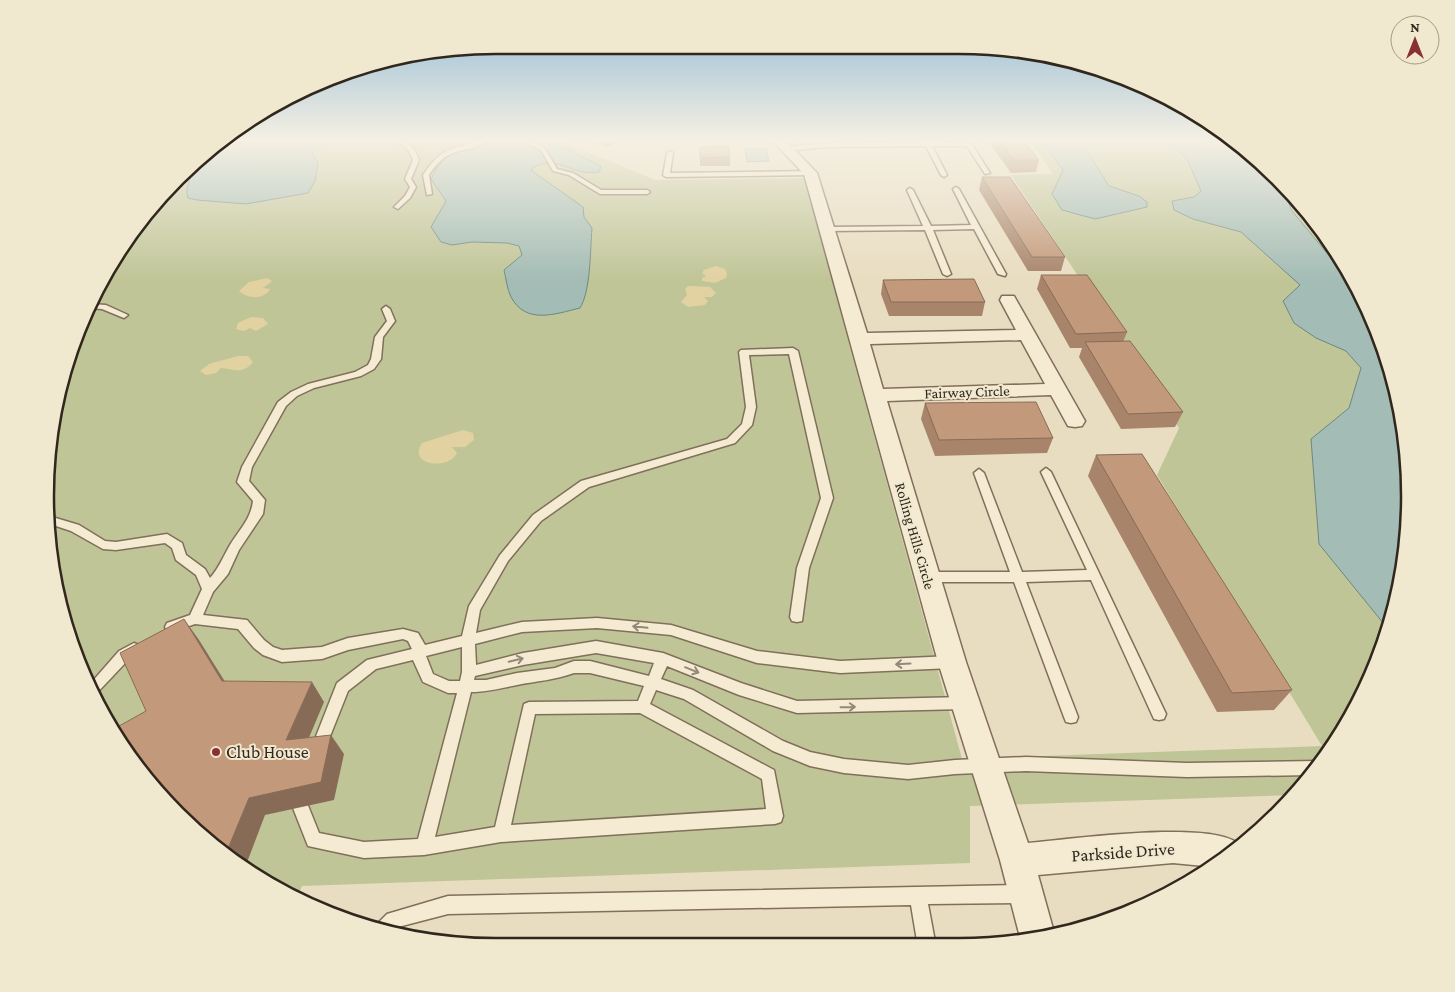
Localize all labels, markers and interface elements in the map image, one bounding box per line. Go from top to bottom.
north arrow [1390,15,1440,65]
text: N [1410,19,1420,35]
street label: Fairway Circle [924,383,1010,402]
street label: Rolling Hills Circle [891,481,938,592]
one-way arrow [633,622,649,632]
one-way arrow [508,655,524,664]
one-way arrow [895,660,911,669]
one-way arrow [684,666,699,675]
one-way arrow [840,702,856,712]
place label: Club House [226,742,309,762]
marker: Club House [210,746,222,758]
street label: Parkside Drive [1071,838,1175,866]

